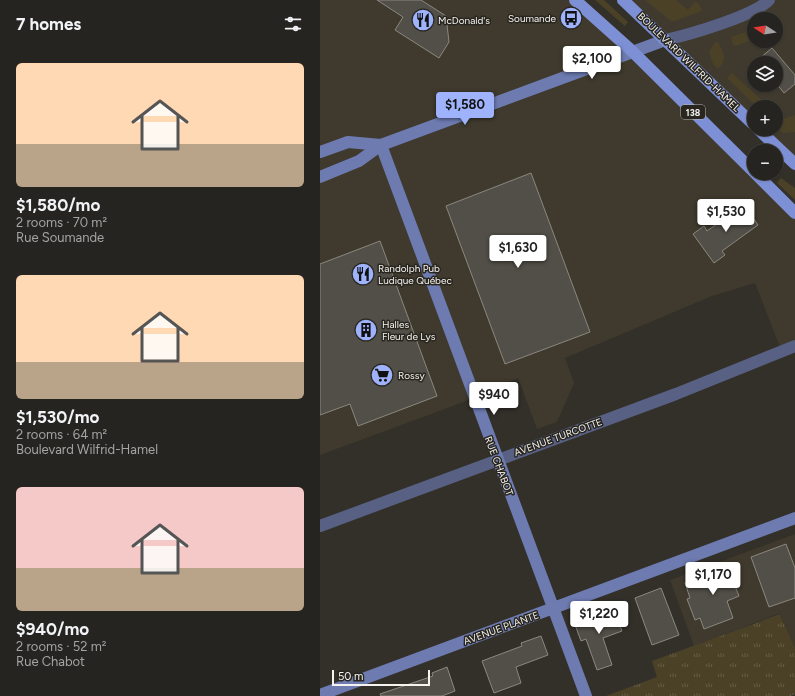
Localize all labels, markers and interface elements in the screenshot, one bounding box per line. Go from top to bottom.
bus stop icon: Soumande [558,5,584,31]
restaurant icon: McDonald's [410,7,436,33]
street label: BOULEVARD WILFRID-HAMEL [635,9,744,115]
place label: Soumande [508,12,557,25]
north arrow [747,12,783,48]
map controls [747,12,783,180]
icon: filters [282,13,304,35]
text: 7 homes [16,14,81,34]
place label: McDonald's [438,14,490,27]
pin: $2,100 [559,46,625,80]
text: $2,100 [572,51,612,66]
button: layers [747,56,783,92]
icon: home [124,89,196,161]
pin: $1,580 [432,92,498,126]
text: $1,580 [445,97,485,112]
button: + [747,100,783,136]
road number: 138 [681,105,705,119]
button: − [747,144,783,180]
text: $1,580/mo [16,195,100,215]
pin: $1,530 [693,199,759,233]
text: $1,530 [706,204,746,219]
text: 2 rooms · 70 m² [16,215,107,230]
text: Rue Soumande [16,230,104,245]
pin: $1,630 [485,235,551,269]
text: $1,630 [498,240,538,255]
restaurant icon: Randolph Pub Ludique Québec [350,261,376,287]
place label: Randolph Pub Ludique Québec [378,262,452,287]
icon: home [124,301,196,373]
building icon: Halles Fleur de Lys [353,317,379,343]
place label: Halles Fleur de Lys [382,318,436,343]
supermarket icon: Rossy [369,362,395,388]
place label: Rossy [398,369,425,382]
pin: $940 [470,382,518,416]
text: $940 [478,387,510,402]
text: $1,530/mo [16,407,99,427]
street label: AVENUE TURCOTTE [512,415,604,459]
text: 2 rooms · 64 m² [16,427,107,442]
street label: RUE CHABOT [482,434,516,498]
text: Boulevard Wilfrid-Hamel [16,442,158,457]
icon: home [124,513,196,585]
pin: $1,170 [680,562,746,596]
text: $1,170 [694,567,732,582]
pin: $1,220 [566,601,632,635]
text: $1,220 [579,606,619,621]
street label: AVENUE PLANTE [462,608,541,648]
text: $940/mo [16,619,89,639]
text: 2 rooms · 52 m² [16,639,107,654]
text: Rue Chabot [16,654,85,669]
scale bar [332,668,430,687]
text: 50 m [338,670,363,683]

